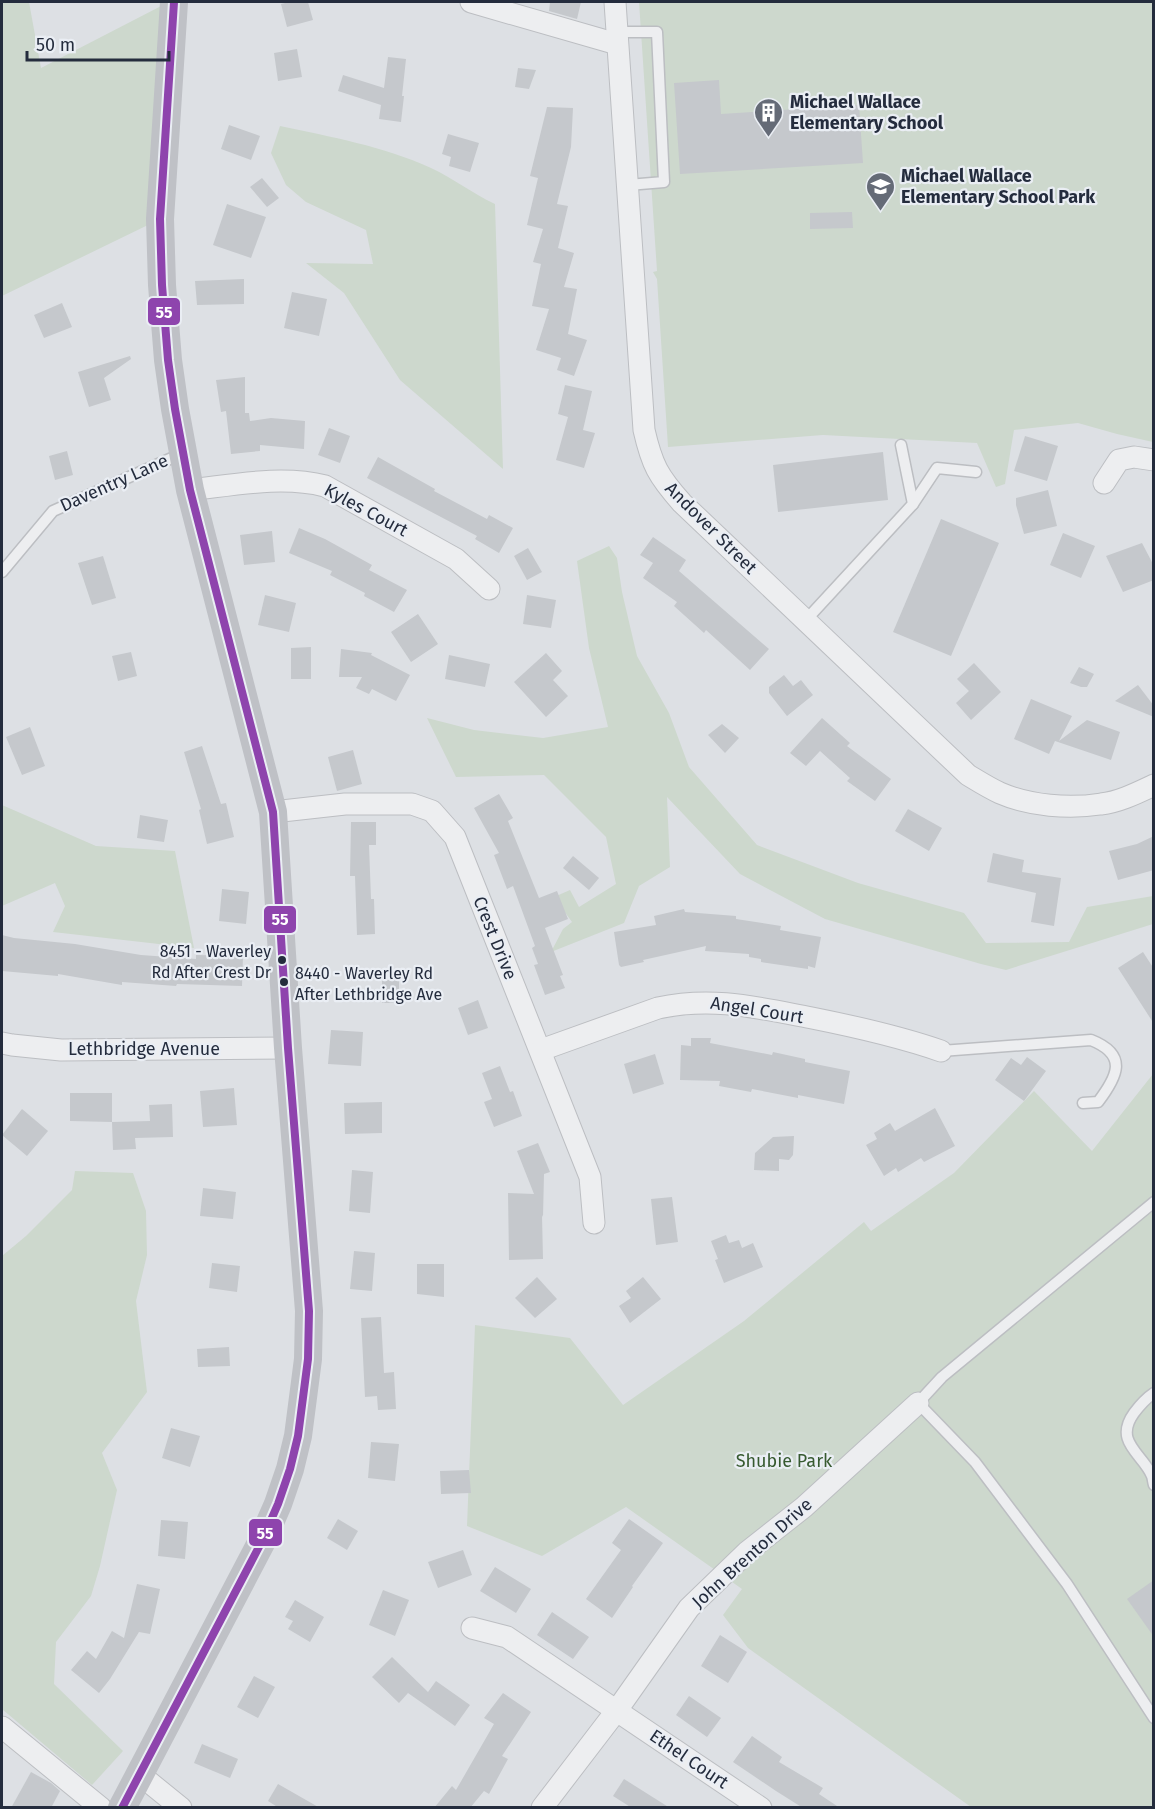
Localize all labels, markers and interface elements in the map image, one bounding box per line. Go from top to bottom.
scale bar [27,24,170,62]
text: 50 m [36,34,75,56]
place label: Michael Wallace Elementary School [790,91,944,134]
building icon: Michael Wallace Elementary School [753,96,785,138]
place label: Michael Wallace Elementary School Park [901,165,1096,208]
school or university icon: Michael Wallace Elementary School Park [864,170,896,212]
line badge: 55 [147,297,181,326]
text: 55 [155,303,173,322]
street label: Daventry Lane [56,449,172,517]
street label: Andover Street [660,477,762,579]
street label: Kyles Court [320,479,412,541]
street label: Crest Drive [468,893,522,983]
line badge: 55 [263,905,297,934]
text: 55 [271,910,289,929]
place label: 8451 - Waverley Rd After Crest Dr [151,942,272,982]
marker: 8451 - Waverley Rd After Crest Dr [276,954,288,966]
place label: 8440 - Waverley Rd After Lethbridge Ave [295,964,442,1004]
marker: 8440 - Waverley Rd After Lethbridge Ave [278,976,290,988]
street label: Angel Court [709,992,806,1028]
street label: Lethbridge Avenue [68,1038,220,1060]
park label: Shubie Park [736,1450,833,1472]
street label: John Brenton Drive [687,1493,817,1613]
line badge: 55 [248,1518,283,1547]
text: 55 [256,1524,274,1543]
street label: Ethel Court [645,1725,733,1794]

